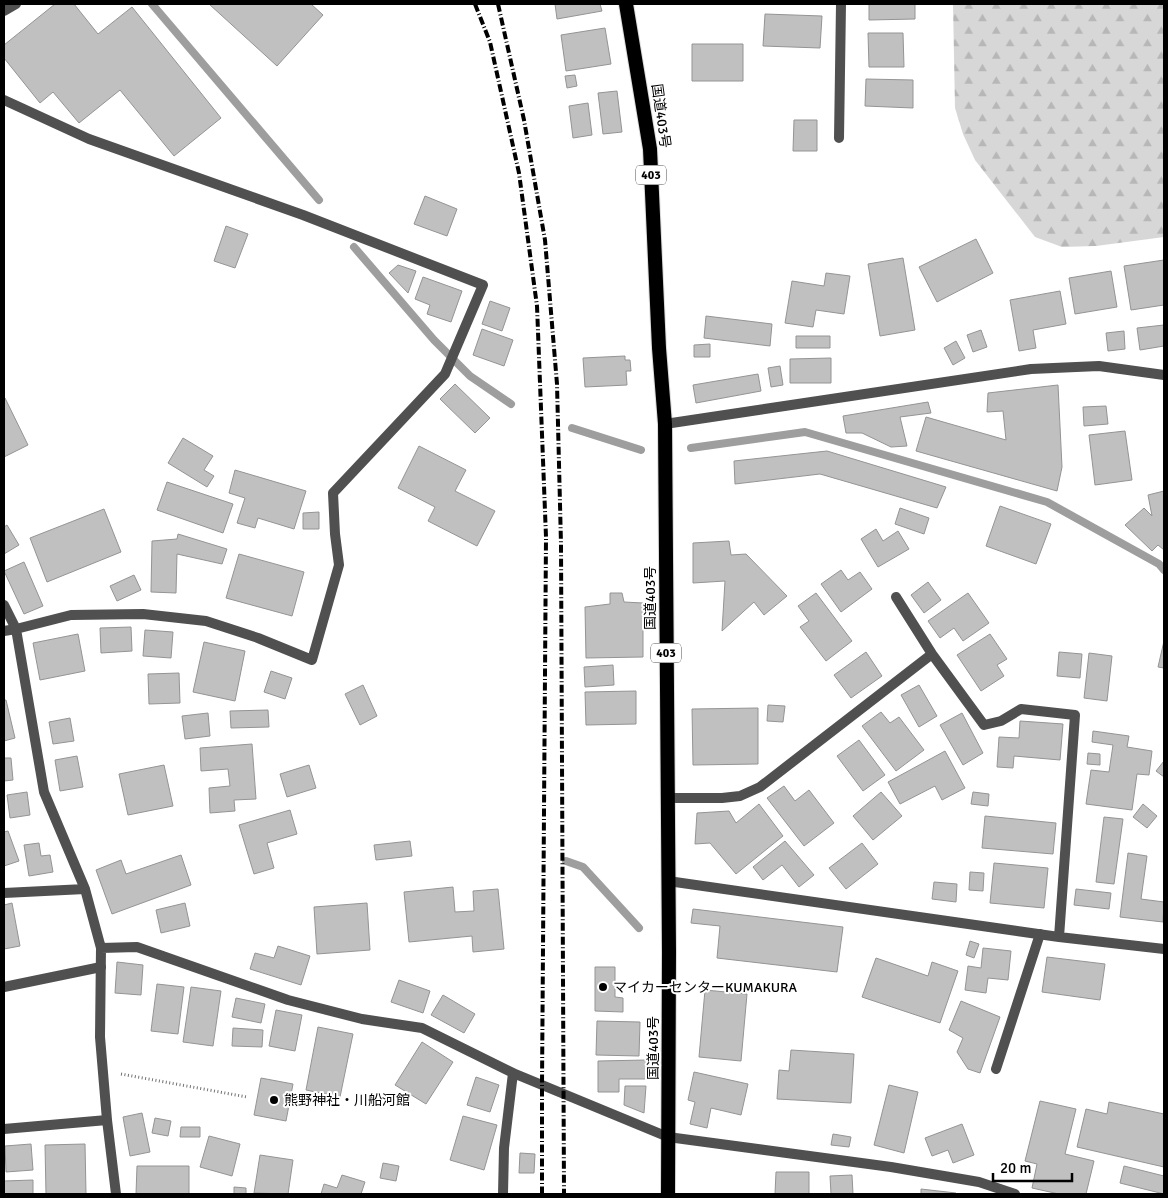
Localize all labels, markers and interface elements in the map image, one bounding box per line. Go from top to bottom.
street label: 国道403号 [648,83,674,149]
road number: 403 [636,166,666,184]
street label: 国道403号 [642,566,659,630]
road number: 403 [651,644,681,662]
place label: マイカーセンターKUMAKURA [613,979,797,996]
marker: マイカーセンターKUMAKURA [597,981,609,993]
street label: 国道403号 [645,1016,662,1080]
place label: 熊野神社・川船河館 [284,1092,410,1109]
marker: 熊野神社・川船河館 [268,1094,280,1106]
scale bar [993,1150,1072,1182]
text: 20 m [1000,1159,1031,1177]

